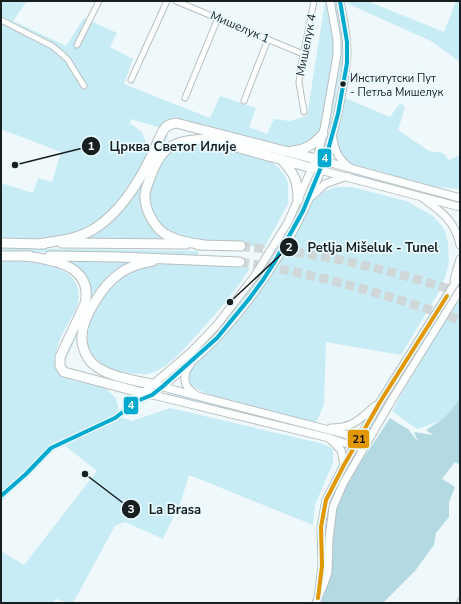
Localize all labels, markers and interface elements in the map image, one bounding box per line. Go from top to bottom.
street label: Мишелук 1 [208,7,272,47]
street label: Мишелук 4 [292,12,320,78]
place label: Институтски Пут - Петља Мишелук [350,71,444,100]
marker: Институтски Пут - Петља Мишелук [338,79,348,89]
callout: Црква Светог Илије [81,134,244,159]
text: 1 [87,138,95,154]
text: Црква Светог Илије [110,138,236,156]
line badge: 4 [317,148,332,168]
text: 4 [322,151,329,166]
callout: Petlja Mišeluk - Tunel [279,235,446,260]
text: 2 [285,239,293,255]
text: Petlja Mišeluk - Tunel [307,239,439,257]
line badge: 4 [123,396,139,415]
text: 4 [128,398,135,413]
line badge: 21 [347,429,370,449]
text: 21 [352,432,366,447]
callout: La Brasa [121,497,209,522]
text: 3 [127,501,135,517]
text: La Brasa [149,501,201,519]

